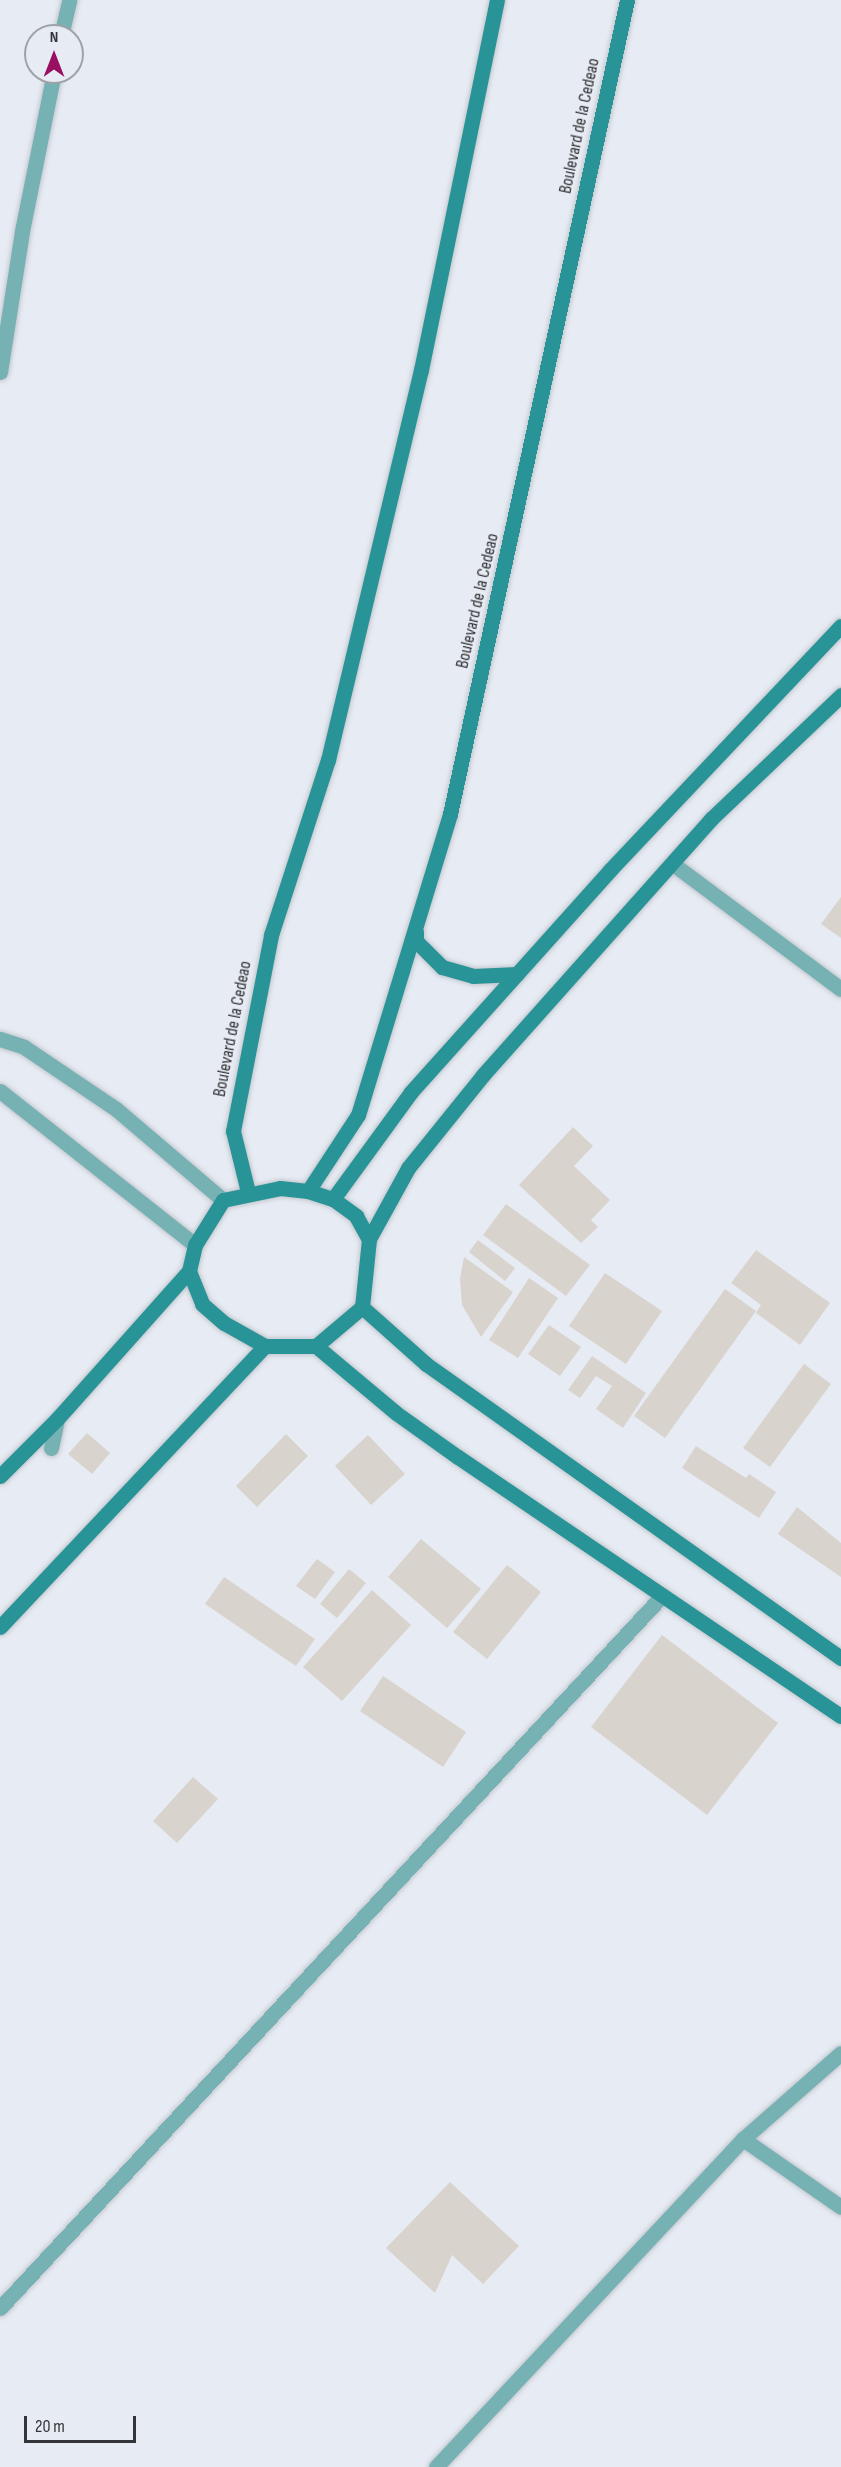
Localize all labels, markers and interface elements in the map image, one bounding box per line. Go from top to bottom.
north arrow [24,24,84,84]
text: N [50,28,58,47]
street label: Boulevard de la Cedeao [555,56,605,196]
street label: Boulevard de la Cedeao [452,531,504,671]
street label: Boulevard de la Cedeao [209,959,257,1099]
scale bar [27,2404,140,2442]
text: 20 m [35,2416,65,2437]

